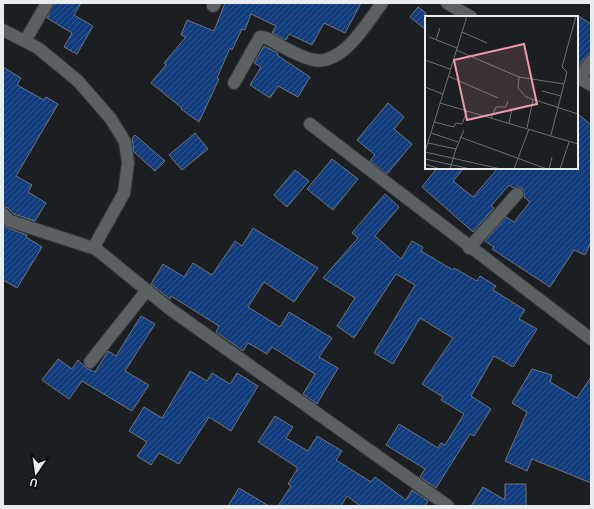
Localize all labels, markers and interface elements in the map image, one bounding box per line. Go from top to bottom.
inset map [425,16,578,169]
north arrow [16,453,56,493]
text: U [28,475,39,490]

